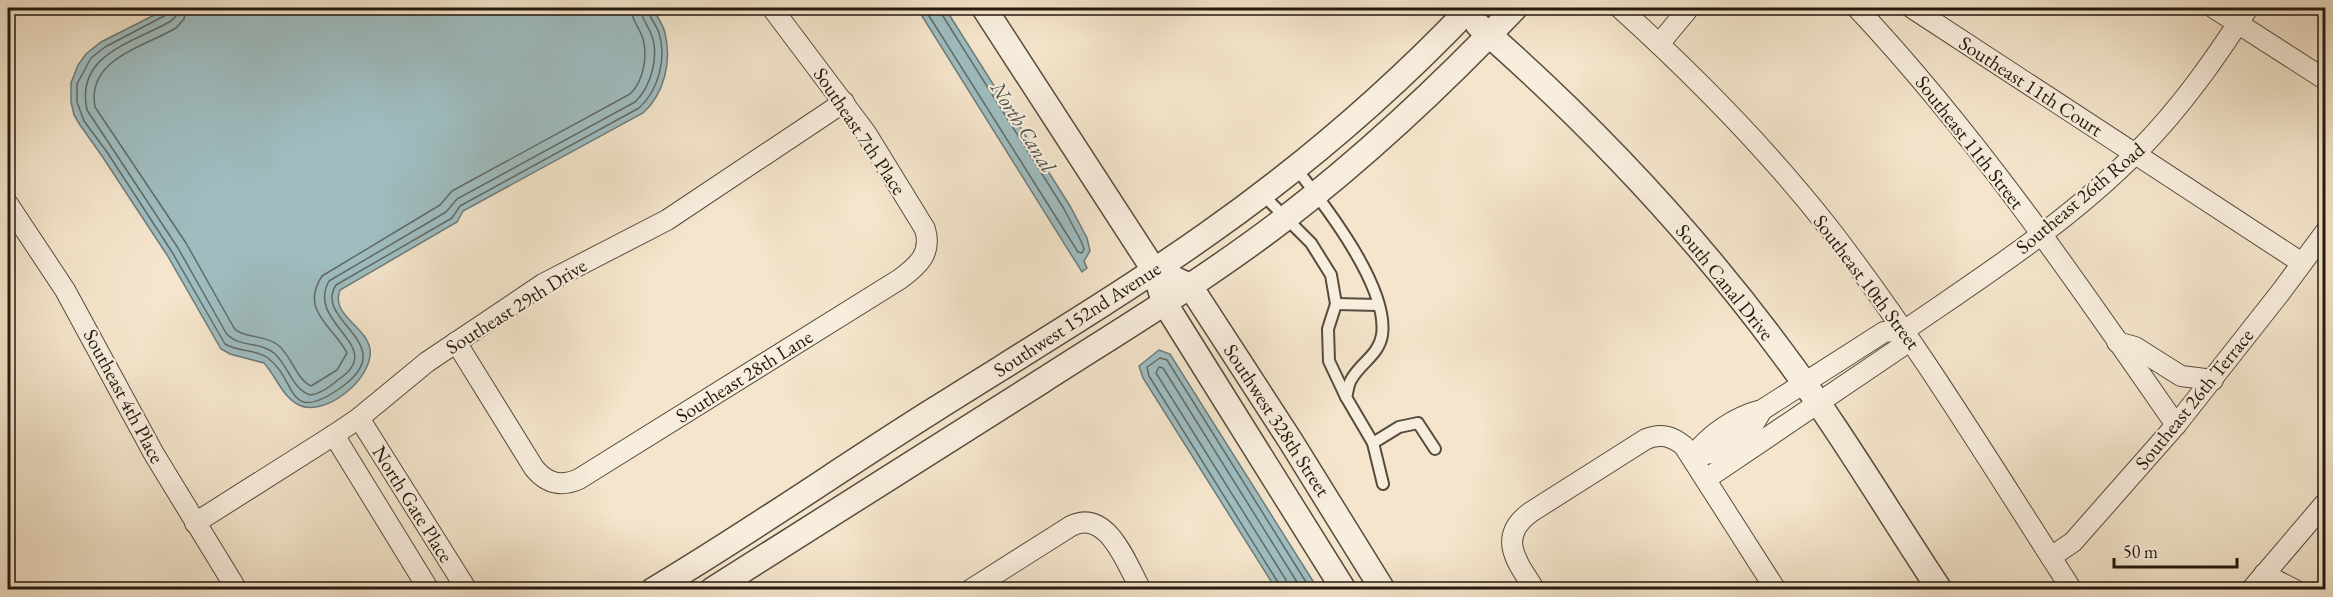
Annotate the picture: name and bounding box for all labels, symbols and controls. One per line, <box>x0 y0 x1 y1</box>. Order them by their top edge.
street label: Southeast 11th Court <box>1954 30 2108 143</box>
street label: Southeast 7th Place <box>808 62 912 200</box>
street label: Southeast 11th Street <box>1910 70 2031 215</box>
water label: North Canal <box>984 75 1063 178</box>
street label: Southeast 26th Road <box>2010 136 2150 260</box>
street label: Southeast 10th Street <box>1808 209 1927 355</box>
street label: South Canal Drive <box>1670 218 1780 346</box>
street label: Southeast 29th Drive <box>441 252 591 360</box>
street label: Southwest 152nd Avenue <box>988 255 1166 383</box>
street label: Southeast 28th Lane <box>671 323 817 429</box>
street label: Southeast 26th Terrace <box>2129 323 2259 475</box>
street label: Southeast 4th Place <box>78 324 170 468</box>
street label: Southwest 328th Street <box>1218 339 1336 502</box>
street label: North Gate Place <box>367 441 459 567</box>
scale bar <box>2114 531 2237 569</box>
text: 50 m <box>2123 540 2158 563</box>

